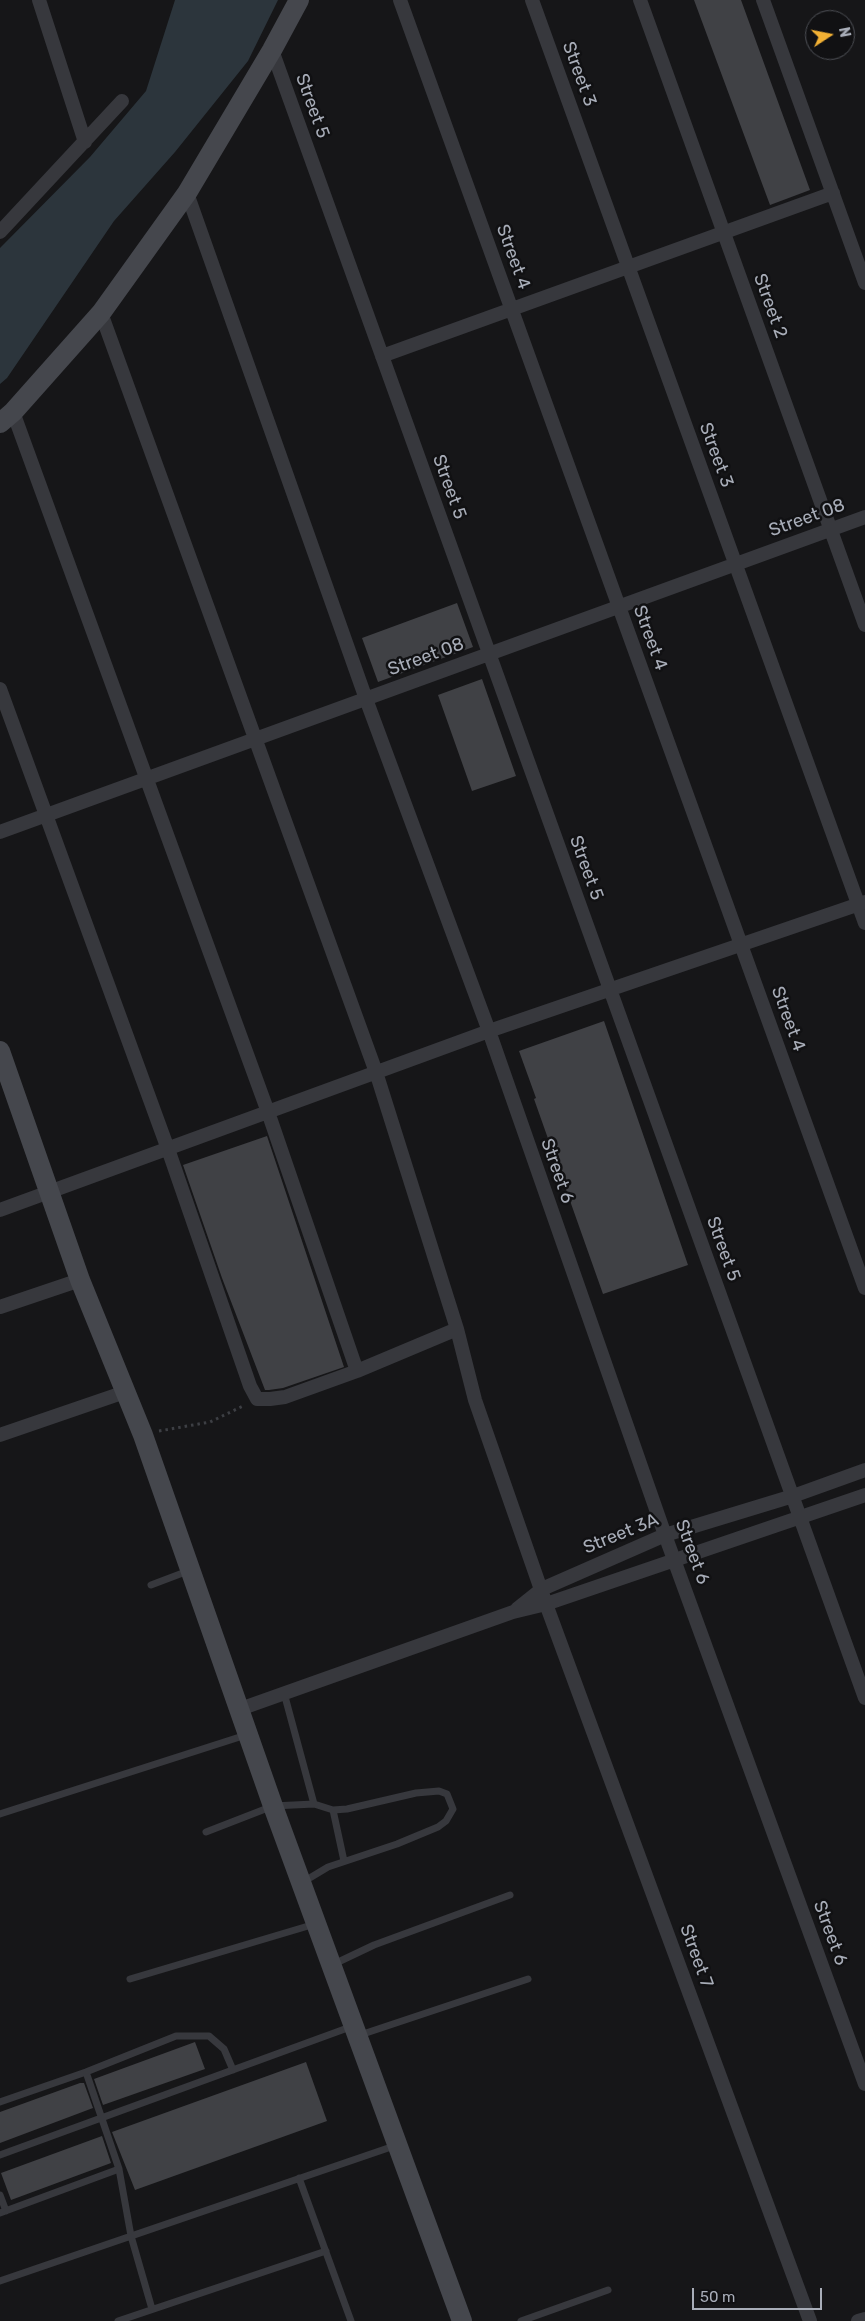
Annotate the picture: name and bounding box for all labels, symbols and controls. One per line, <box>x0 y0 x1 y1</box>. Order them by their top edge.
north arrow <box>805 10 855 60</box>
text: N <box>835 26 854 39</box>
street label: Street 3 <box>557 39 601 109</box>
street label: Street 5 <box>290 71 334 141</box>
street label: Street 4 <box>491 222 535 292</box>
street label: Street 2 <box>748 271 792 341</box>
street label: Street 3 <box>694 420 738 490</box>
street label: Street 5 <box>427 452 471 522</box>
street label: Street 08 <box>766 494 848 542</box>
street label: Street 4 <box>628 603 672 673</box>
street label: Street 08 <box>385 633 467 681</box>
street label: Street 5 <box>564 833 608 903</box>
street label: Street 4 <box>766 984 810 1054</box>
street label: Street 6 <box>536 1136 578 1206</box>
street label: Street 5 <box>701 1214 745 1284</box>
street label: Street 3A <box>580 1509 662 1559</box>
street label: Street 6 <box>670 1517 714 1587</box>
street label: Street 6 <box>808 1898 852 1968</box>
street label: Street 7 <box>675 1921 717 1991</box>
scale bar <box>695 2278 825 2310</box>
text: 50 m <box>700 2288 735 2306</box>

